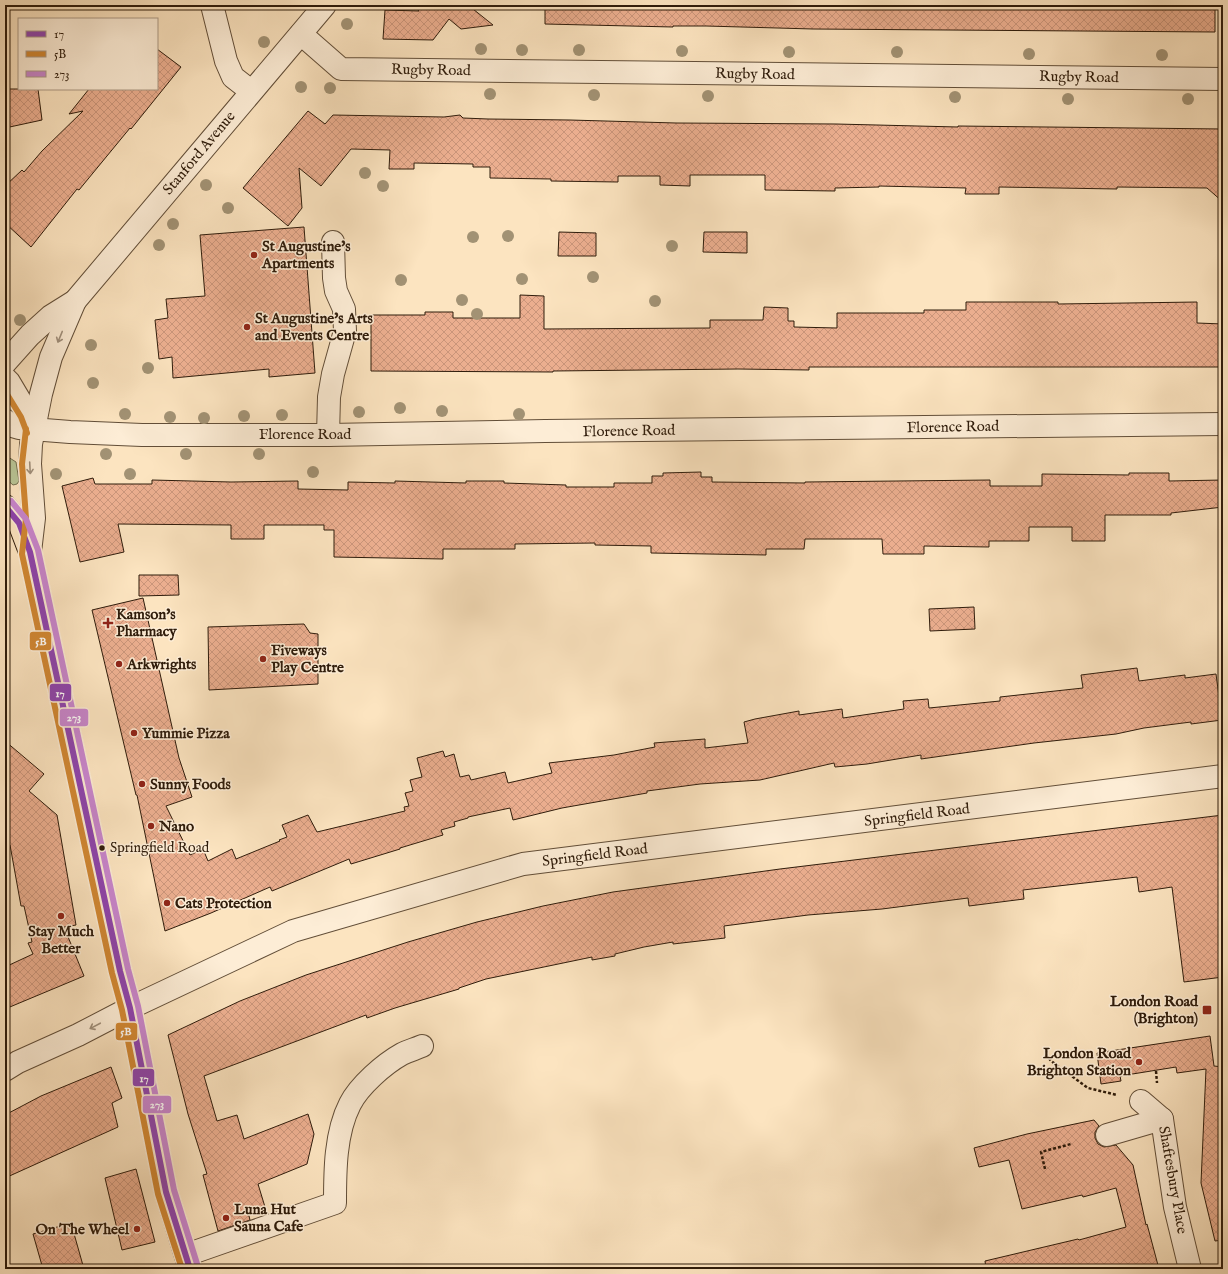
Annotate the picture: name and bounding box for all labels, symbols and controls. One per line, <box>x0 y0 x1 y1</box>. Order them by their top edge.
legend <box>18 18 158 90</box>
text: 17 <box>54 27 64 42</box>
text: 5B <box>54 47 66 62</box>
street label: Rugby Road <box>391 60 472 80</box>
street label: Rugby Road <box>715 64 796 84</box>
text: 273 <box>54 67 70 82</box>
street label: Rugby Road <box>1039 67 1120 87</box>
street label: Stanford Avenue <box>159 107 240 199</box>
place label: St Augustine's Apartments <box>261 237 351 273</box>
marker: St Augustine's Apartments <box>249 250 259 260</box>
place label: St Augustine's Arts and Events Centre <box>255 309 374 345</box>
marker: St Augustine's Arts and Events Centre <box>242 322 252 332</box>
one-way arrow <box>55 330 63 342</box>
street label: Florence Road <box>907 417 1000 437</box>
street label: Florence Road <box>583 421 676 441</box>
street label: Florence Road <box>259 425 352 444</box>
one-way arrow <box>27 461 34 474</box>
place label: Kamson's Pharmacy <box>116 605 177 641</box>
marker: Kamson's Pharmacy <box>103 618 113 628</box>
line badge: 5B <box>29 631 52 651</box>
text: 5B <box>35 635 47 649</box>
place label: Fiveways Play Centre <box>271 641 344 677</box>
marker: Fiveways Play Centre <box>258 654 268 664</box>
place label: Arkwrights <box>126 655 197 674</box>
marker: Arkwrights <box>114 659 124 669</box>
line badge: 17 <box>49 683 72 702</box>
text: 17 <box>55 687 65 701</box>
line badge: 273 <box>59 708 89 727</box>
text: 273 <box>67 711 81 725</box>
place label: Yummie Pizza <box>142 724 230 743</box>
marker: Yummie Pizza <box>129 728 139 738</box>
place label: Sunny Foods <box>150 775 232 794</box>
marker: Sunny Foods <box>137 779 147 789</box>
street label: Springfield Road <box>863 799 972 831</box>
place label: Nano <box>158 817 194 836</box>
marker: Nano <box>146 821 156 831</box>
place label: Springfield Road <box>110 839 210 857</box>
street label: Springfield Road <box>541 839 650 871</box>
marker: Springfield Road <box>97 843 107 853</box>
place label: Cats Protection <box>175 894 272 913</box>
marker: Cats Protection <box>162 898 172 908</box>
marker: Stay Much Better <box>56 911 66 921</box>
place label: Stay Much Better <box>28 922 95 958</box>
place label: London Road (Brighton) <box>1110 992 1199 1028</box>
marker: London Road (Brighton) <box>1201 1004 1213 1016</box>
line badge: 5B <box>115 1022 138 1041</box>
one-way arrow <box>89 1023 101 1031</box>
text: 5B <box>120 1025 132 1039</box>
place label: London Road Brighton Station <box>1027 1044 1132 1080</box>
marker: London Road Brighton Station <box>1134 1057 1144 1067</box>
line badge: 17 <box>132 1068 155 1087</box>
text: 17 <box>139 1072 149 1086</box>
line badge: 273 <box>142 1095 172 1114</box>
text: 273 <box>150 1098 164 1112</box>
street label: Shaftesbury Place <box>1154 1124 1192 1236</box>
place label: Luna Hut Sauna Cafe <box>234 1200 303 1236</box>
marker: Luna Hut Sauna Cafe <box>221 1213 231 1223</box>
place label: On The Wheel <box>35 1220 130 1239</box>
marker: On The Wheel <box>132 1224 142 1234</box>

